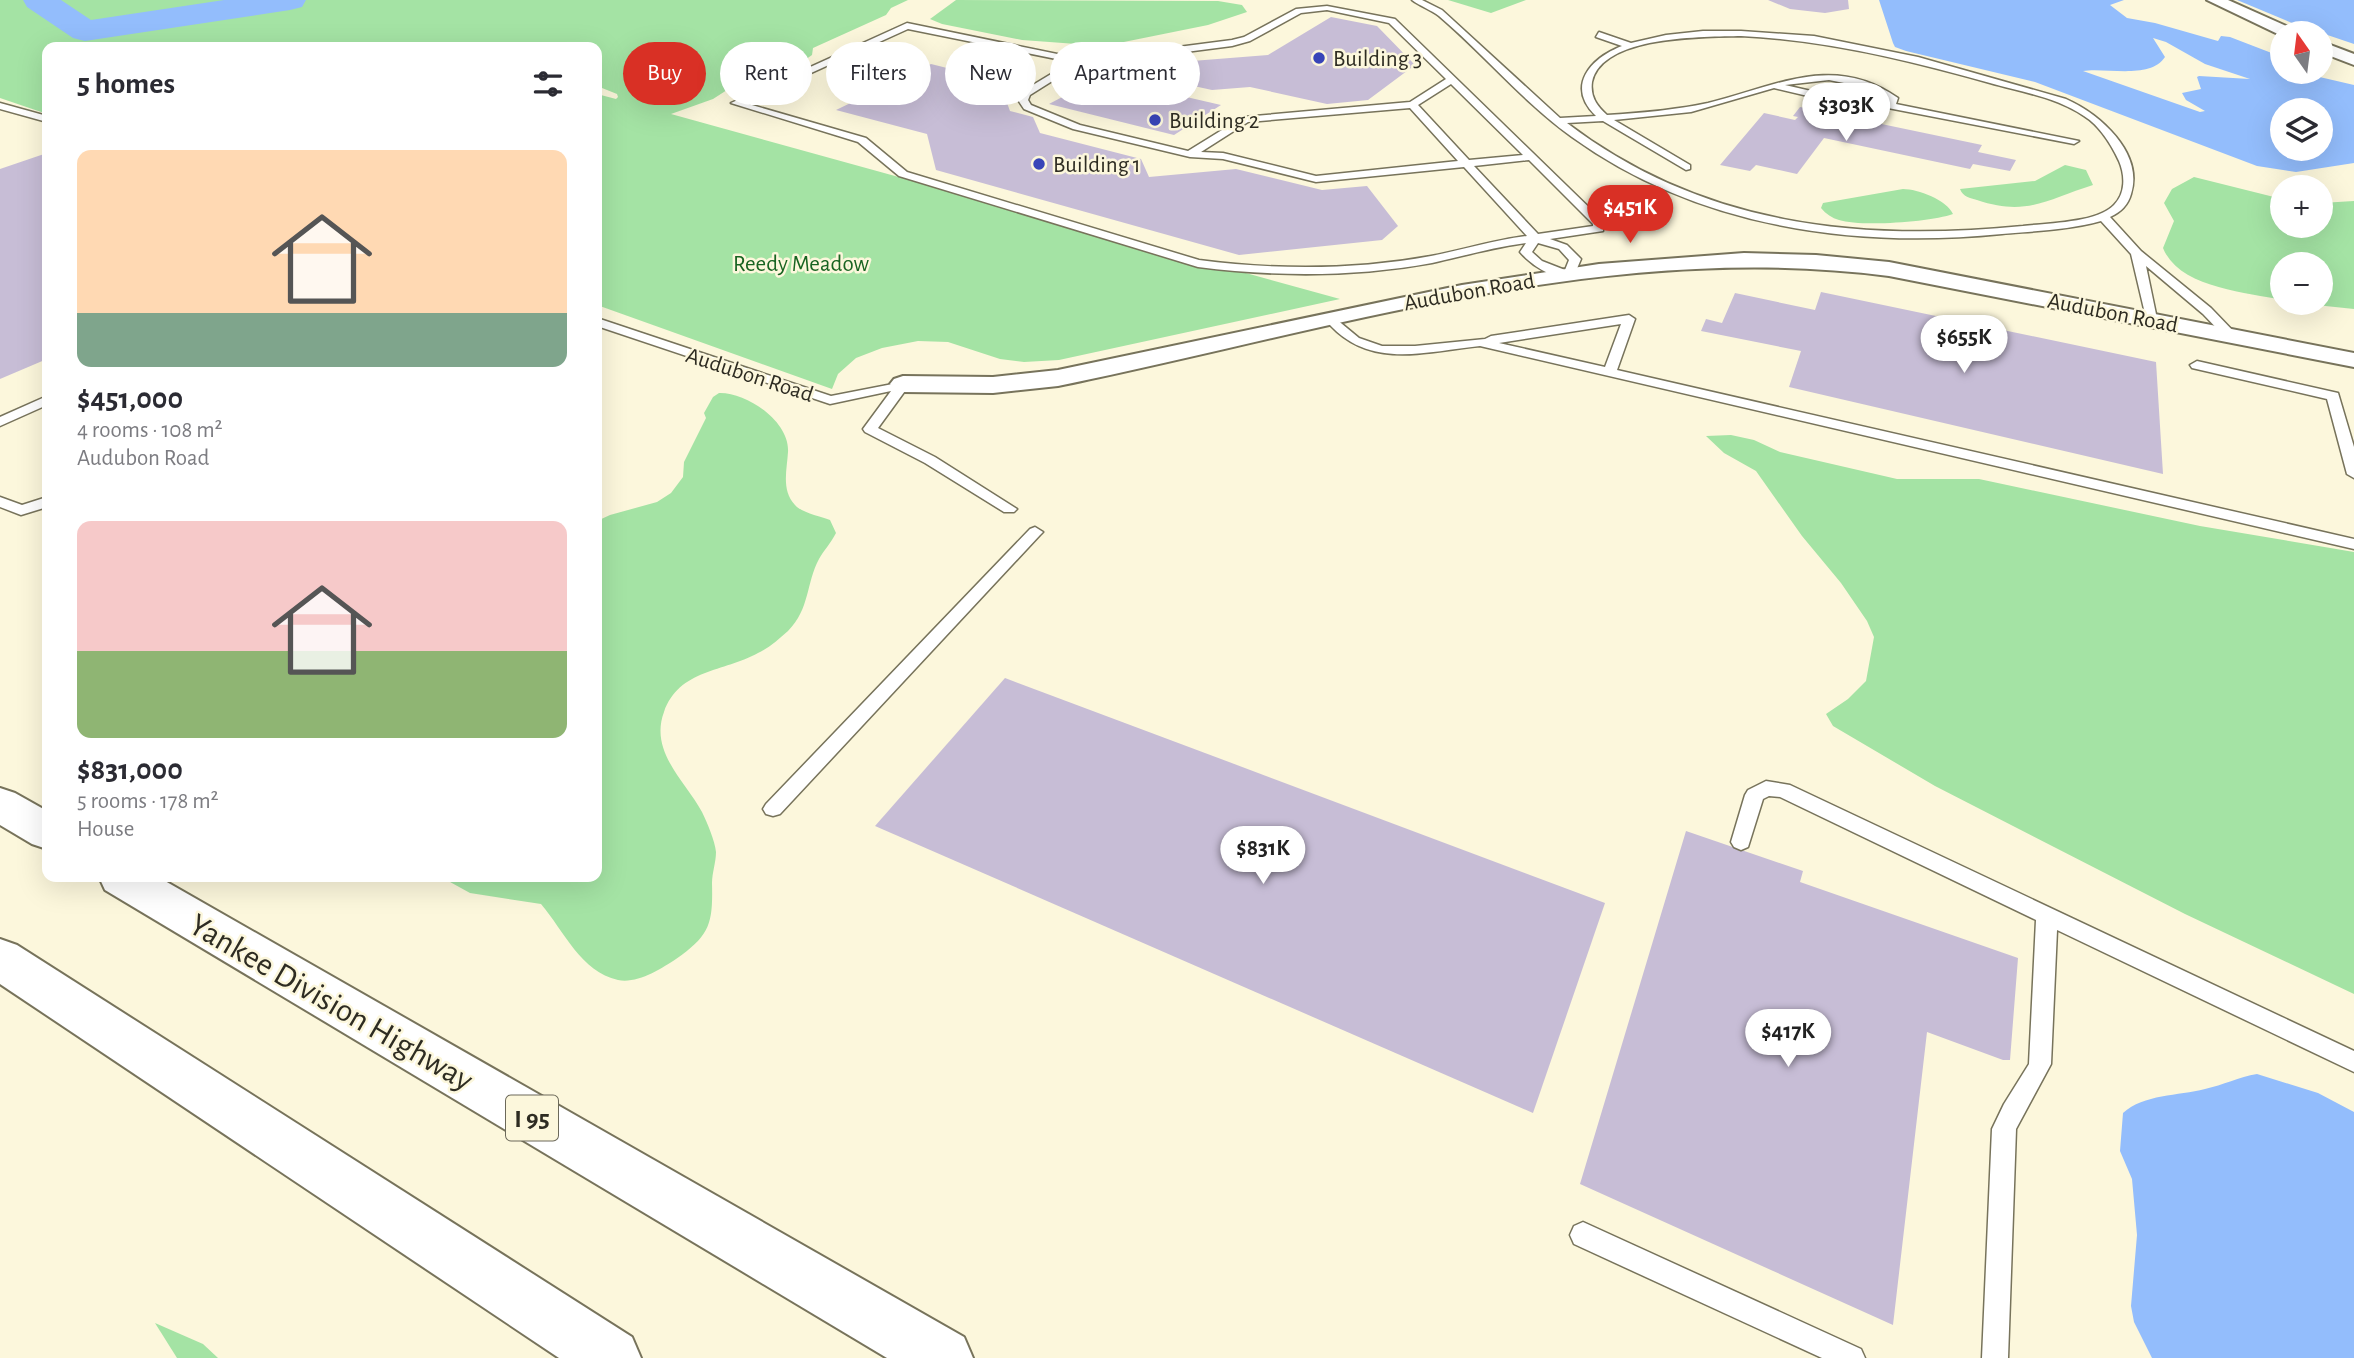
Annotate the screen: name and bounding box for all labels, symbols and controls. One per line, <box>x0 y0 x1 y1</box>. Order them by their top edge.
north arrow <box>2270 21 2333 84</box>
map controls <box>2270 21 2333 315</box>
chip: Buy <box>623 42 706 105</box>
chip: Rent <box>720 42 812 105</box>
chip: Filters <box>826 42 931 105</box>
chip: New <box>945 42 1036 105</box>
chip: Apartment <box>1050 42 1200 105</box>
place label: Building 3 <box>1333 48 1422 71</box>
marker: Building 3 <box>1311 50 1327 66</box>
icon: filters <box>529 65 567 103</box>
text: 5 homes <box>77 69 175 99</box>
pin: $303K <box>1797 83 1895 143</box>
text: $303K <box>1818 94 1874 117</box>
button: layers <box>2270 98 2333 161</box>
place label: Building 2 <box>1169 110 1259 133</box>
marker: Building 2 <box>1147 112 1163 128</box>
place label: Building 1 <box>1053 154 1141 177</box>
marker: Building 1 <box>1031 156 1047 172</box>
button: + <box>2270 175 2333 238</box>
pin: $451K <box>1581 186 1679 245</box>
icon: home <box>259 196 385 322</box>
text: $451K <box>1603 196 1657 219</box>
button: − <box>2270 252 2333 315</box>
park label: Reedy Meadow <box>733 253 869 276</box>
street label: Audubon Road <box>1402 270 1537 315</box>
street label: Audubon Road <box>2045 290 2180 337</box>
pin: $655K <box>1915 316 2013 375</box>
text: $655K <box>1937 326 1991 349</box>
street label: Audubon Road <box>683 344 816 407</box>
text: $451,000 <box>77 384 183 414</box>
text: 4 rooms · 108 m² <box>77 419 223 442</box>
text: Audubon Road <box>77 447 209 470</box>
icon: home <box>259 567 385 693</box>
text: $831,000 <box>77 755 183 785</box>
text: 5 rooms · 178 m² <box>77 790 219 813</box>
text: House <box>77 818 134 841</box>
pin: $831K <box>1214 826 1312 886</box>
text: $831K <box>1236 837 1290 860</box>
street label: Yankee Division Highway <box>183 909 478 1098</box>
pin: $417K <box>1739 1010 1837 1069</box>
text: $417K <box>1761 1020 1815 1043</box>
road number: I 95 <box>506 1096 558 1140</box>

